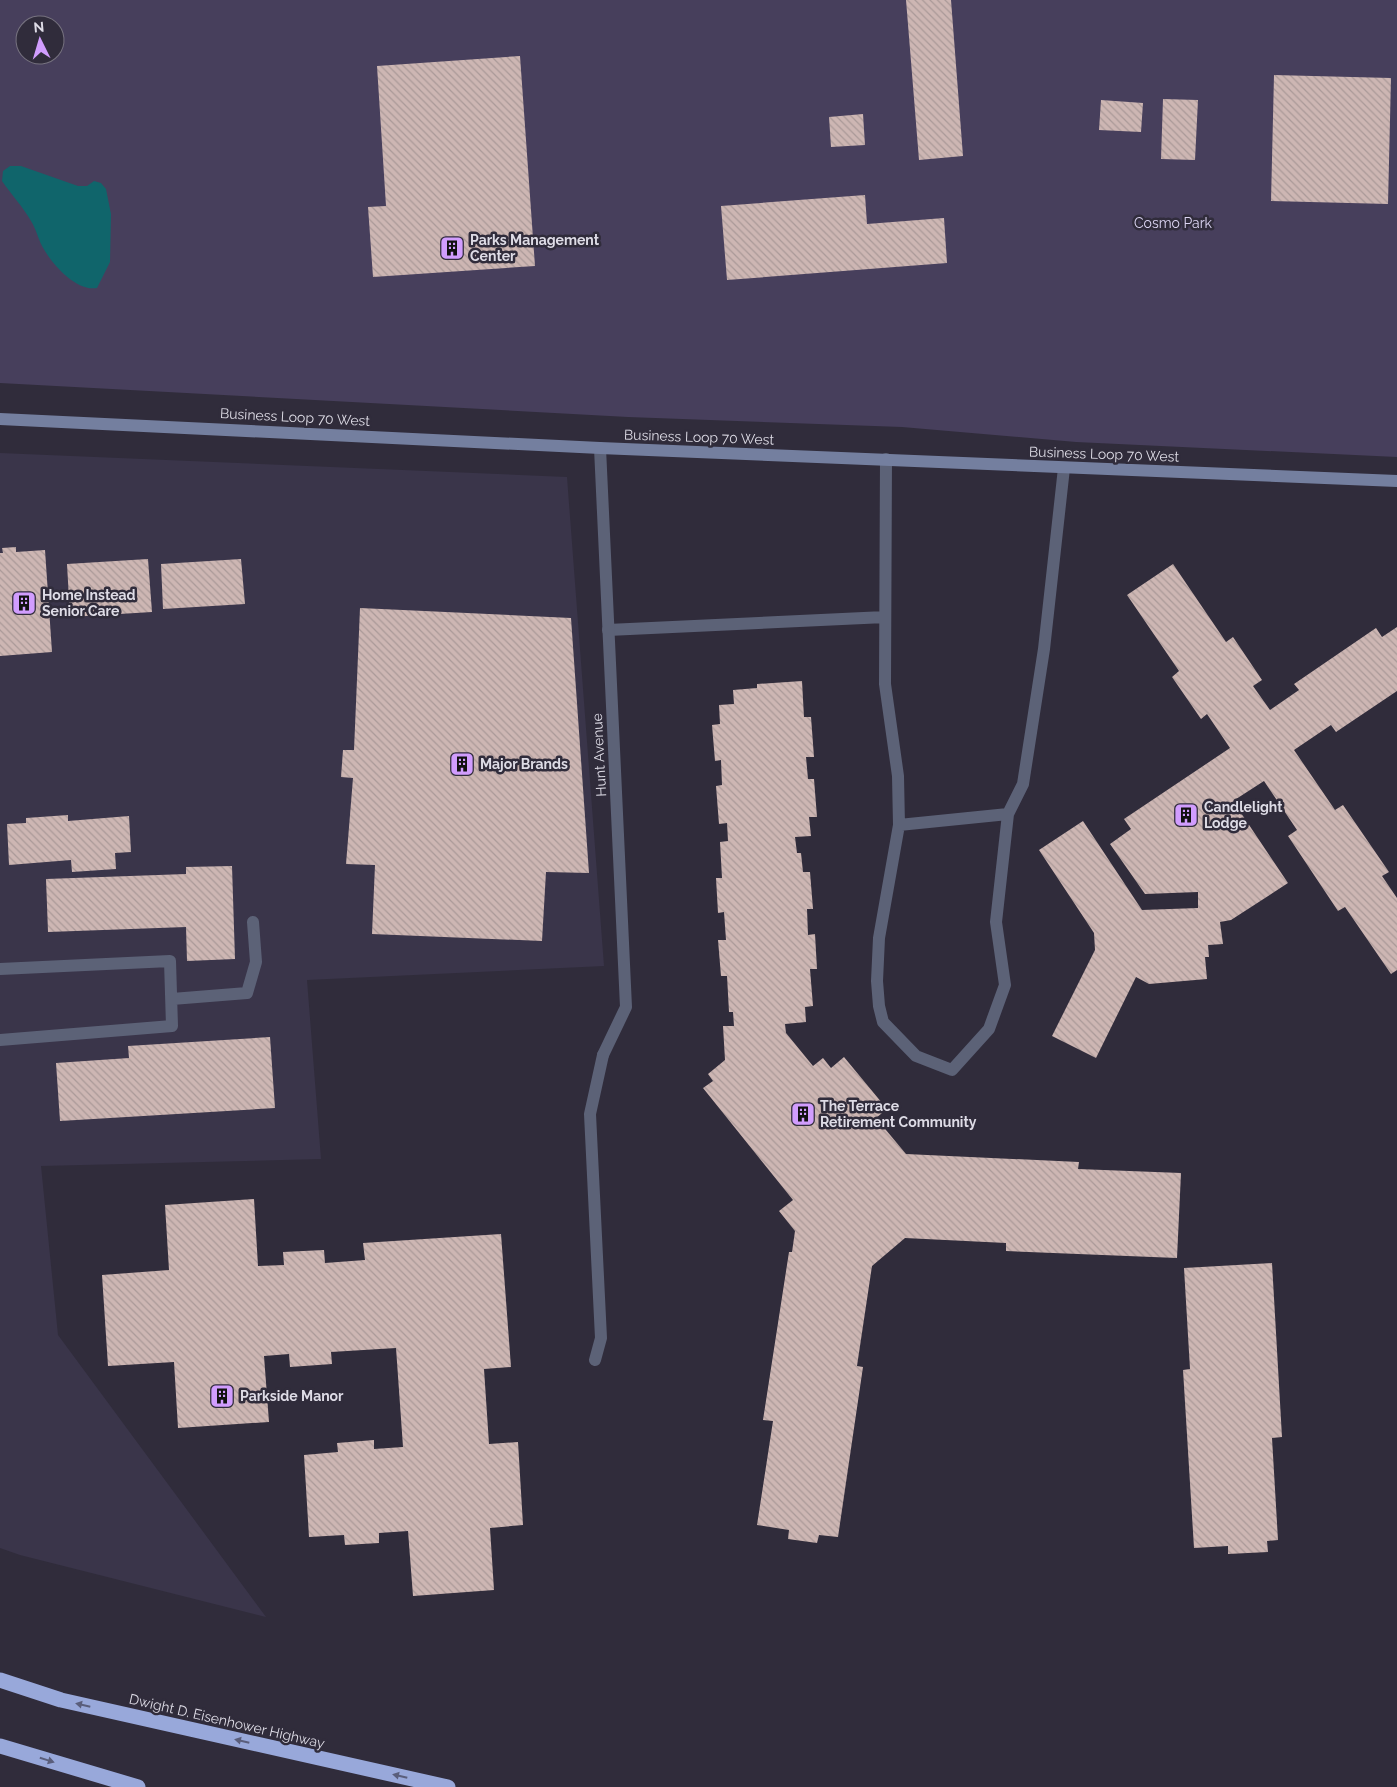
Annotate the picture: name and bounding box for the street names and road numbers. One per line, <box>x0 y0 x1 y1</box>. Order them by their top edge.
street label: Business Loop 70 West <box>220 405 371 429</box>
street label: Business Loop 70 West <box>624 426 775 448</box>
street label: Business Loop 70 West <box>1029 443 1180 465</box>
street label: Hunt Avenue <box>589 713 609 797</box>
street label: Dwight D. Eisenhower Highway <box>128 1691 327 1751</box>

